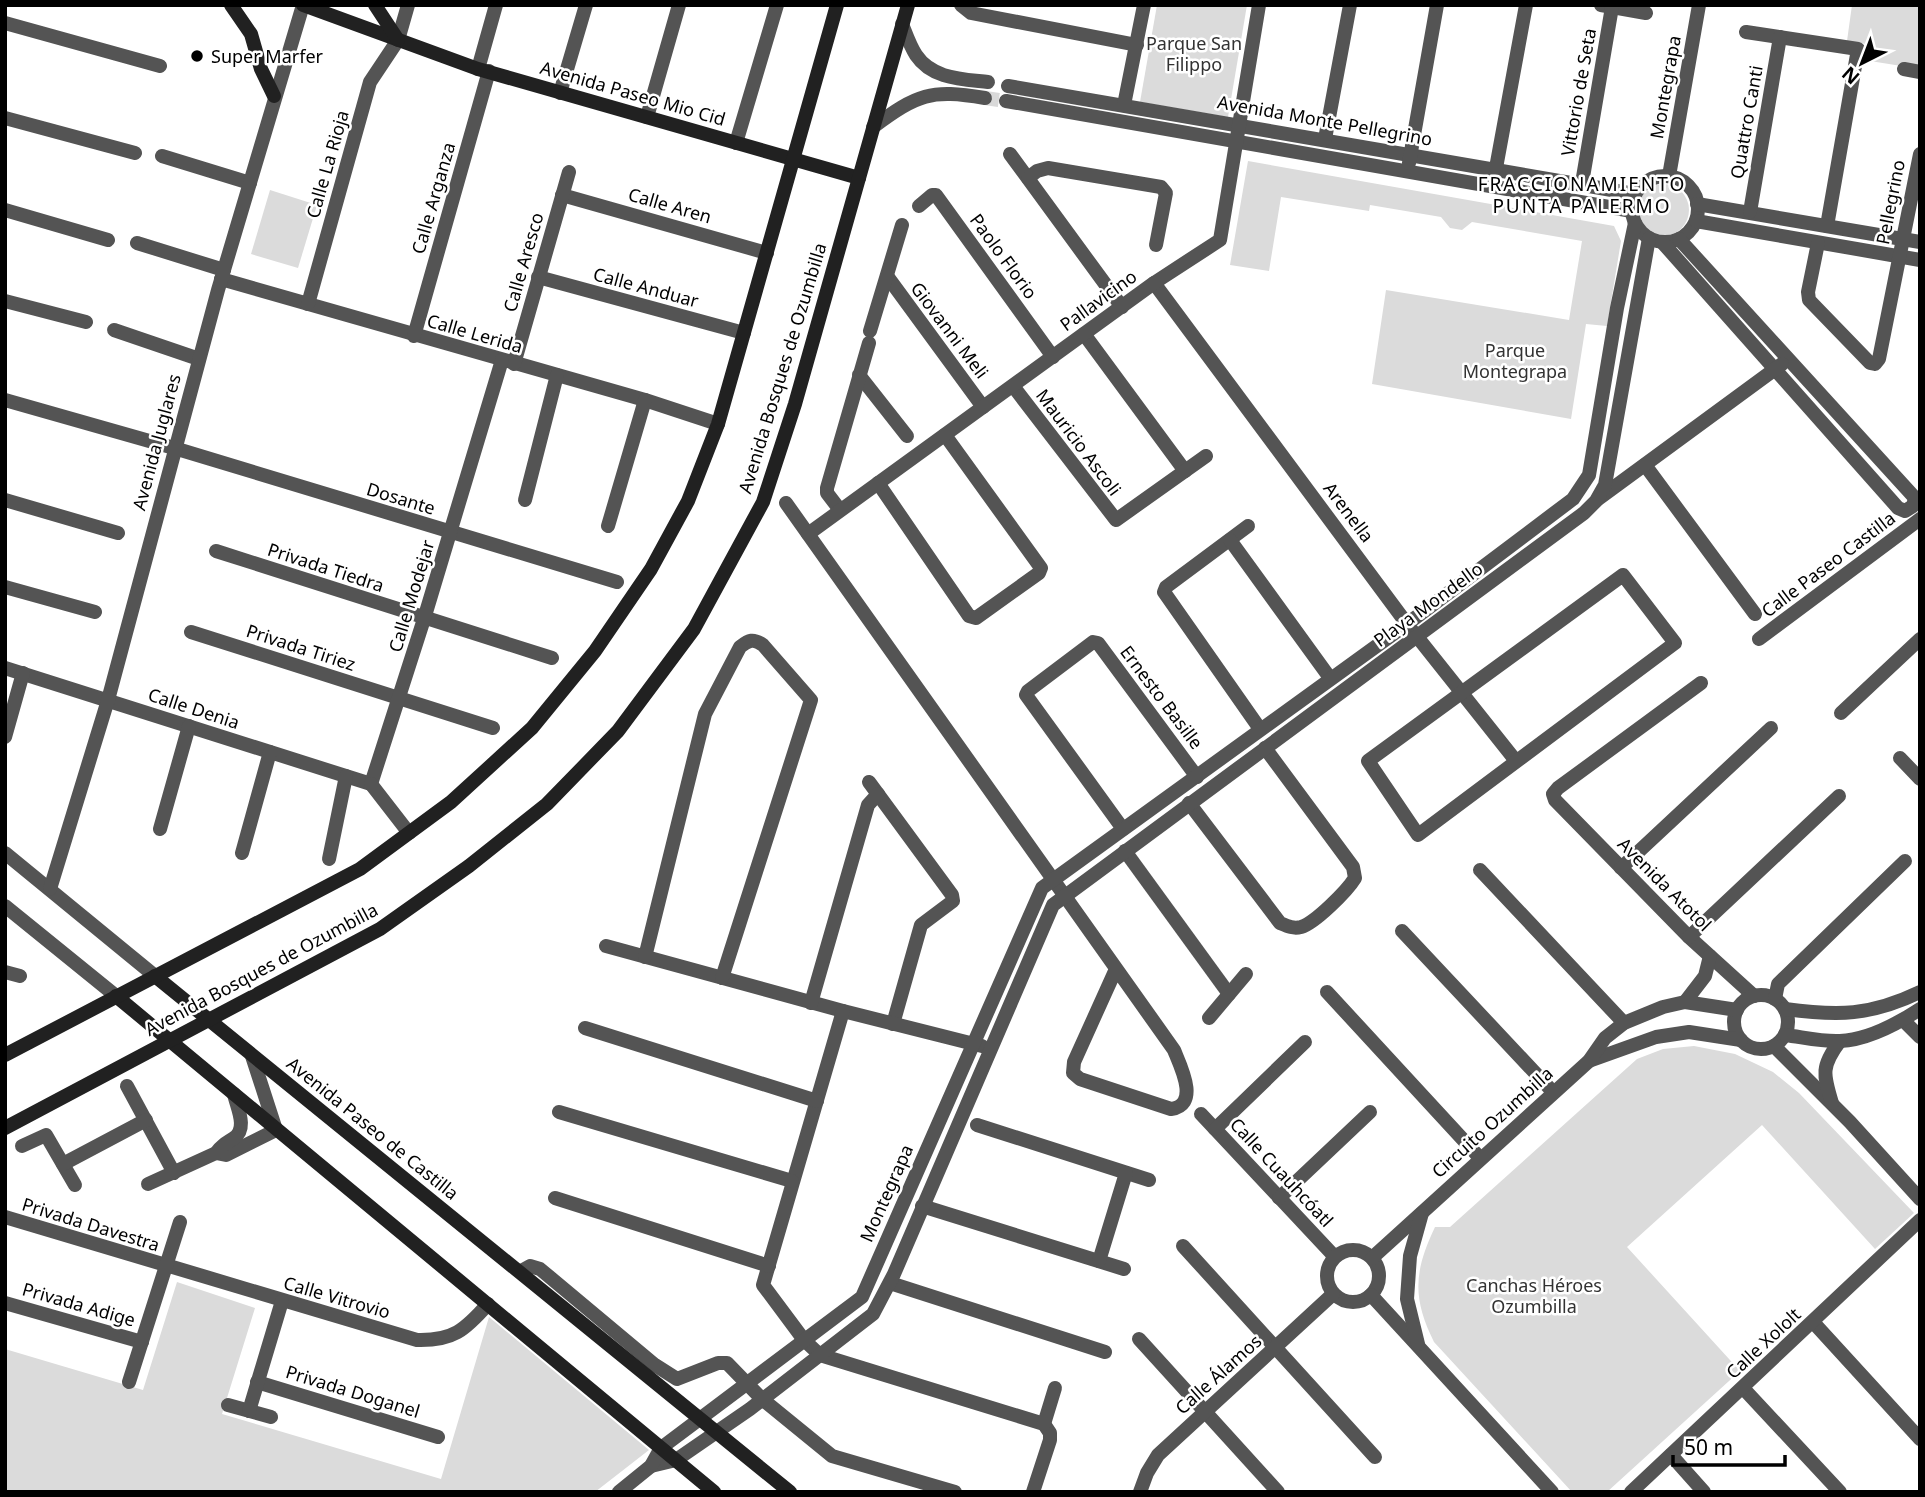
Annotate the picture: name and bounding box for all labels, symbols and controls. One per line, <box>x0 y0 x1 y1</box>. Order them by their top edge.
street label: Vittorio de Seta <box>1555 26 1601 158</box>
north arrow <box>1827 28 1897 98</box>
park label: Parque San Filippo <box>1146 31 1242 76</box>
street label: Montegrapa <box>1644 34 1686 140</box>
place label: Super Marfer <box>211 44 324 68</box>
marker: Super Marfer <box>189 48 205 64</box>
street label: Avenida Paseo Mio Cid <box>538 55 728 131</box>
text: N <box>1836 61 1865 90</box>
street label: Quattro Canti <box>1724 63 1768 181</box>
street label: Avenida Monte Pellegrino <box>1216 89 1434 151</box>
street label: Calle La Rioja <box>300 107 354 221</box>
street label: Calle Arganza <box>406 139 460 257</box>
street label: Pellegrino <box>1870 158 1910 246</box>
district label: FRACCIONAMIENTO PUNTA PALERMO <box>1478 171 1686 219</box>
street label: Calle Aren <box>626 182 714 228</box>
street label: Calle Aresco <box>497 209 549 315</box>
street label: Paolo Florio <box>965 209 1043 303</box>
street label: Avenida Bosques de Ozumbilla <box>732 240 832 496</box>
street label: Calle Anduar <box>591 261 702 313</box>
street label: Pallavicino <box>1055 264 1141 336</box>
street label: Giovanni Meli <box>906 277 994 383</box>
street label: Calle Lerida <box>424 308 526 358</box>
park label: Parque Montegrapa <box>1463 338 1567 383</box>
street label: Avenida Juglares <box>126 371 186 513</box>
street label: Mauricio Ascoli <box>1031 384 1127 500</box>
street label: Dosante <box>364 476 438 520</box>
street label: Arenella <box>1319 477 1379 547</box>
street label: Calle Paseo Castilla <box>1756 506 1900 622</box>
street label: Calle Modejar <box>383 536 440 655</box>
street label: Privada Tiedra <box>265 537 387 597</box>
street label: Playa Mondello <box>1369 556 1487 652</box>
street label: Privada Tiriez <box>243 618 359 676</box>
street label: Ernesto Basille <box>1115 640 1209 754</box>
street label: Calle Denia <box>145 682 243 734</box>
street label: Avenida Atotol <box>1613 832 1717 936</box>
street label: Avenida Bosques de Ozumbilla <box>140 897 382 1041</box>
street label: Avenida Paseo de Castilla <box>282 1051 464 1205</box>
street label: Circuito Ozumbilla <box>1426 1061 1558 1183</box>
street label: Calle Cuauhcóatl <box>1225 1112 1339 1232</box>
street label: Montegrapa <box>854 1140 918 1246</box>
street label: Privada Davestra <box>19 1192 163 1256</box>
street label: Calle Vitrovio <box>281 1270 393 1324</box>
park label: Canchas Héroes Ozumbilla <box>1466 1273 1602 1318</box>
street label: Privada Adige <box>20 1276 138 1332</box>
street label: Calle Xololt <box>1721 1302 1806 1384</box>
street label: Calle Álamos <box>1170 1329 1266 1419</box>
street label: Privada Doganel <box>283 1359 423 1423</box>
scale bar <box>1673 1424 1785 1468</box>
text: 50 m <box>1684 1433 1733 1461</box>

